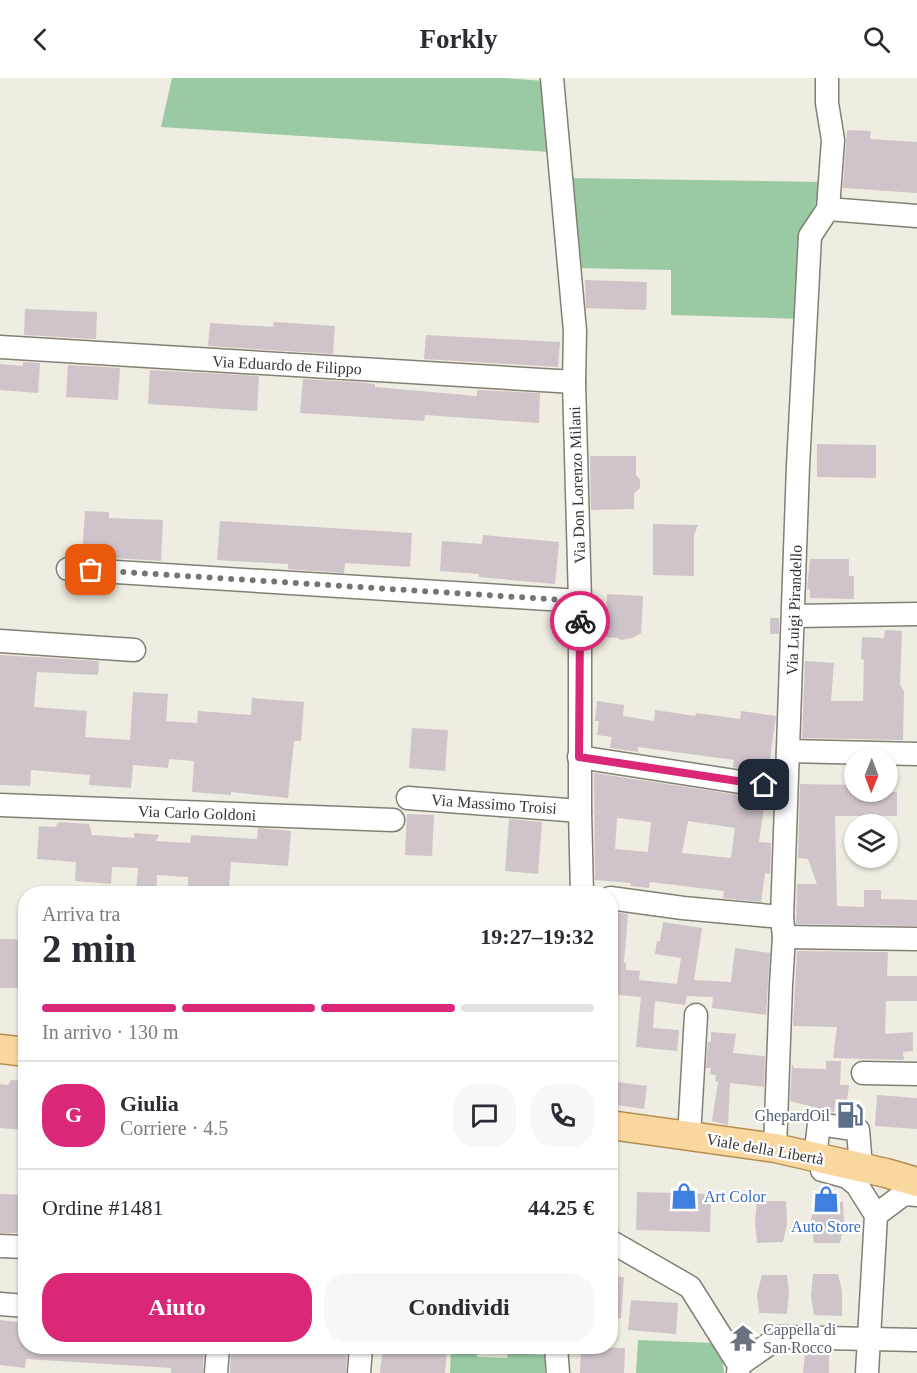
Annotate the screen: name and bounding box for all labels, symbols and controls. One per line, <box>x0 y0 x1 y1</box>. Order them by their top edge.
icon: back <box>24 23 57 56</box>
icon: search <box>860 23 893 56</box>
text: Forkly <box>420 24 498 54</box>
street label: Via Eduardo de Filippo <box>212 353 362 378</box>
street label: Via Don Lorenzo Milani <box>566 405 588 564</box>
pin <box>65 544 116 595</box>
street label: Via Luigi Pirandello <box>783 544 806 676</box>
icon: bag <box>74 553 107 586</box>
courier <box>550 591 610 651</box>
icon: bike <box>564 605 597 638</box>
north arrow <box>844 748 898 802</box>
map controls <box>844 748 898 868</box>
pin <box>738 759 789 810</box>
icon: home <box>747 768 780 801</box>
street label: Via Massimo Troisi <box>430 791 558 817</box>
street label: Via Carlo Goldoni <box>138 802 257 824</box>
button: layers <box>844 814 898 868</box>
text: Arriva tra <box>42 903 120 925</box>
text: 19:27–19:32 <box>480 924 594 949</box>
text: 2 min <box>42 927 136 970</box>
text: In arrivo · 130 m <box>42 1021 179 1043</box>
button: chat <box>453 1084 516 1147</box>
button: phone <box>531 1084 594 1147</box>
text: Giulia <box>120 1091 179 1116</box>
fuel station icon: GhepardOil <box>835 1100 865 1130</box>
text: G <box>65 1102 82 1127</box>
place label: GhepardOil <box>754 1107 831 1125</box>
text: Corriere · 4.5 <box>120 1117 228 1139</box>
street label: Viale della Libertà <box>705 1130 825 1168</box>
shop icon: Art Color <box>669 1181 699 1211</box>
shop icon: Auto Store <box>811 1184 841 1214</box>
place label: Art Color <box>704 1188 766 1205</box>
text: Ordine #1481 <box>42 1195 164 1220</box>
text: 44.25 € <box>528 1195 594 1220</box>
place label: Auto Store <box>791 1218 861 1235</box>
button: Aiuto <box>42 1273 312 1342</box>
button: Condividi <box>324 1273 594 1342</box>
place label: Cappella di San Rocco <box>763 1321 837 1356</box>
temple icon: Cappella di San Rocco <box>728 1323 758 1353</box>

